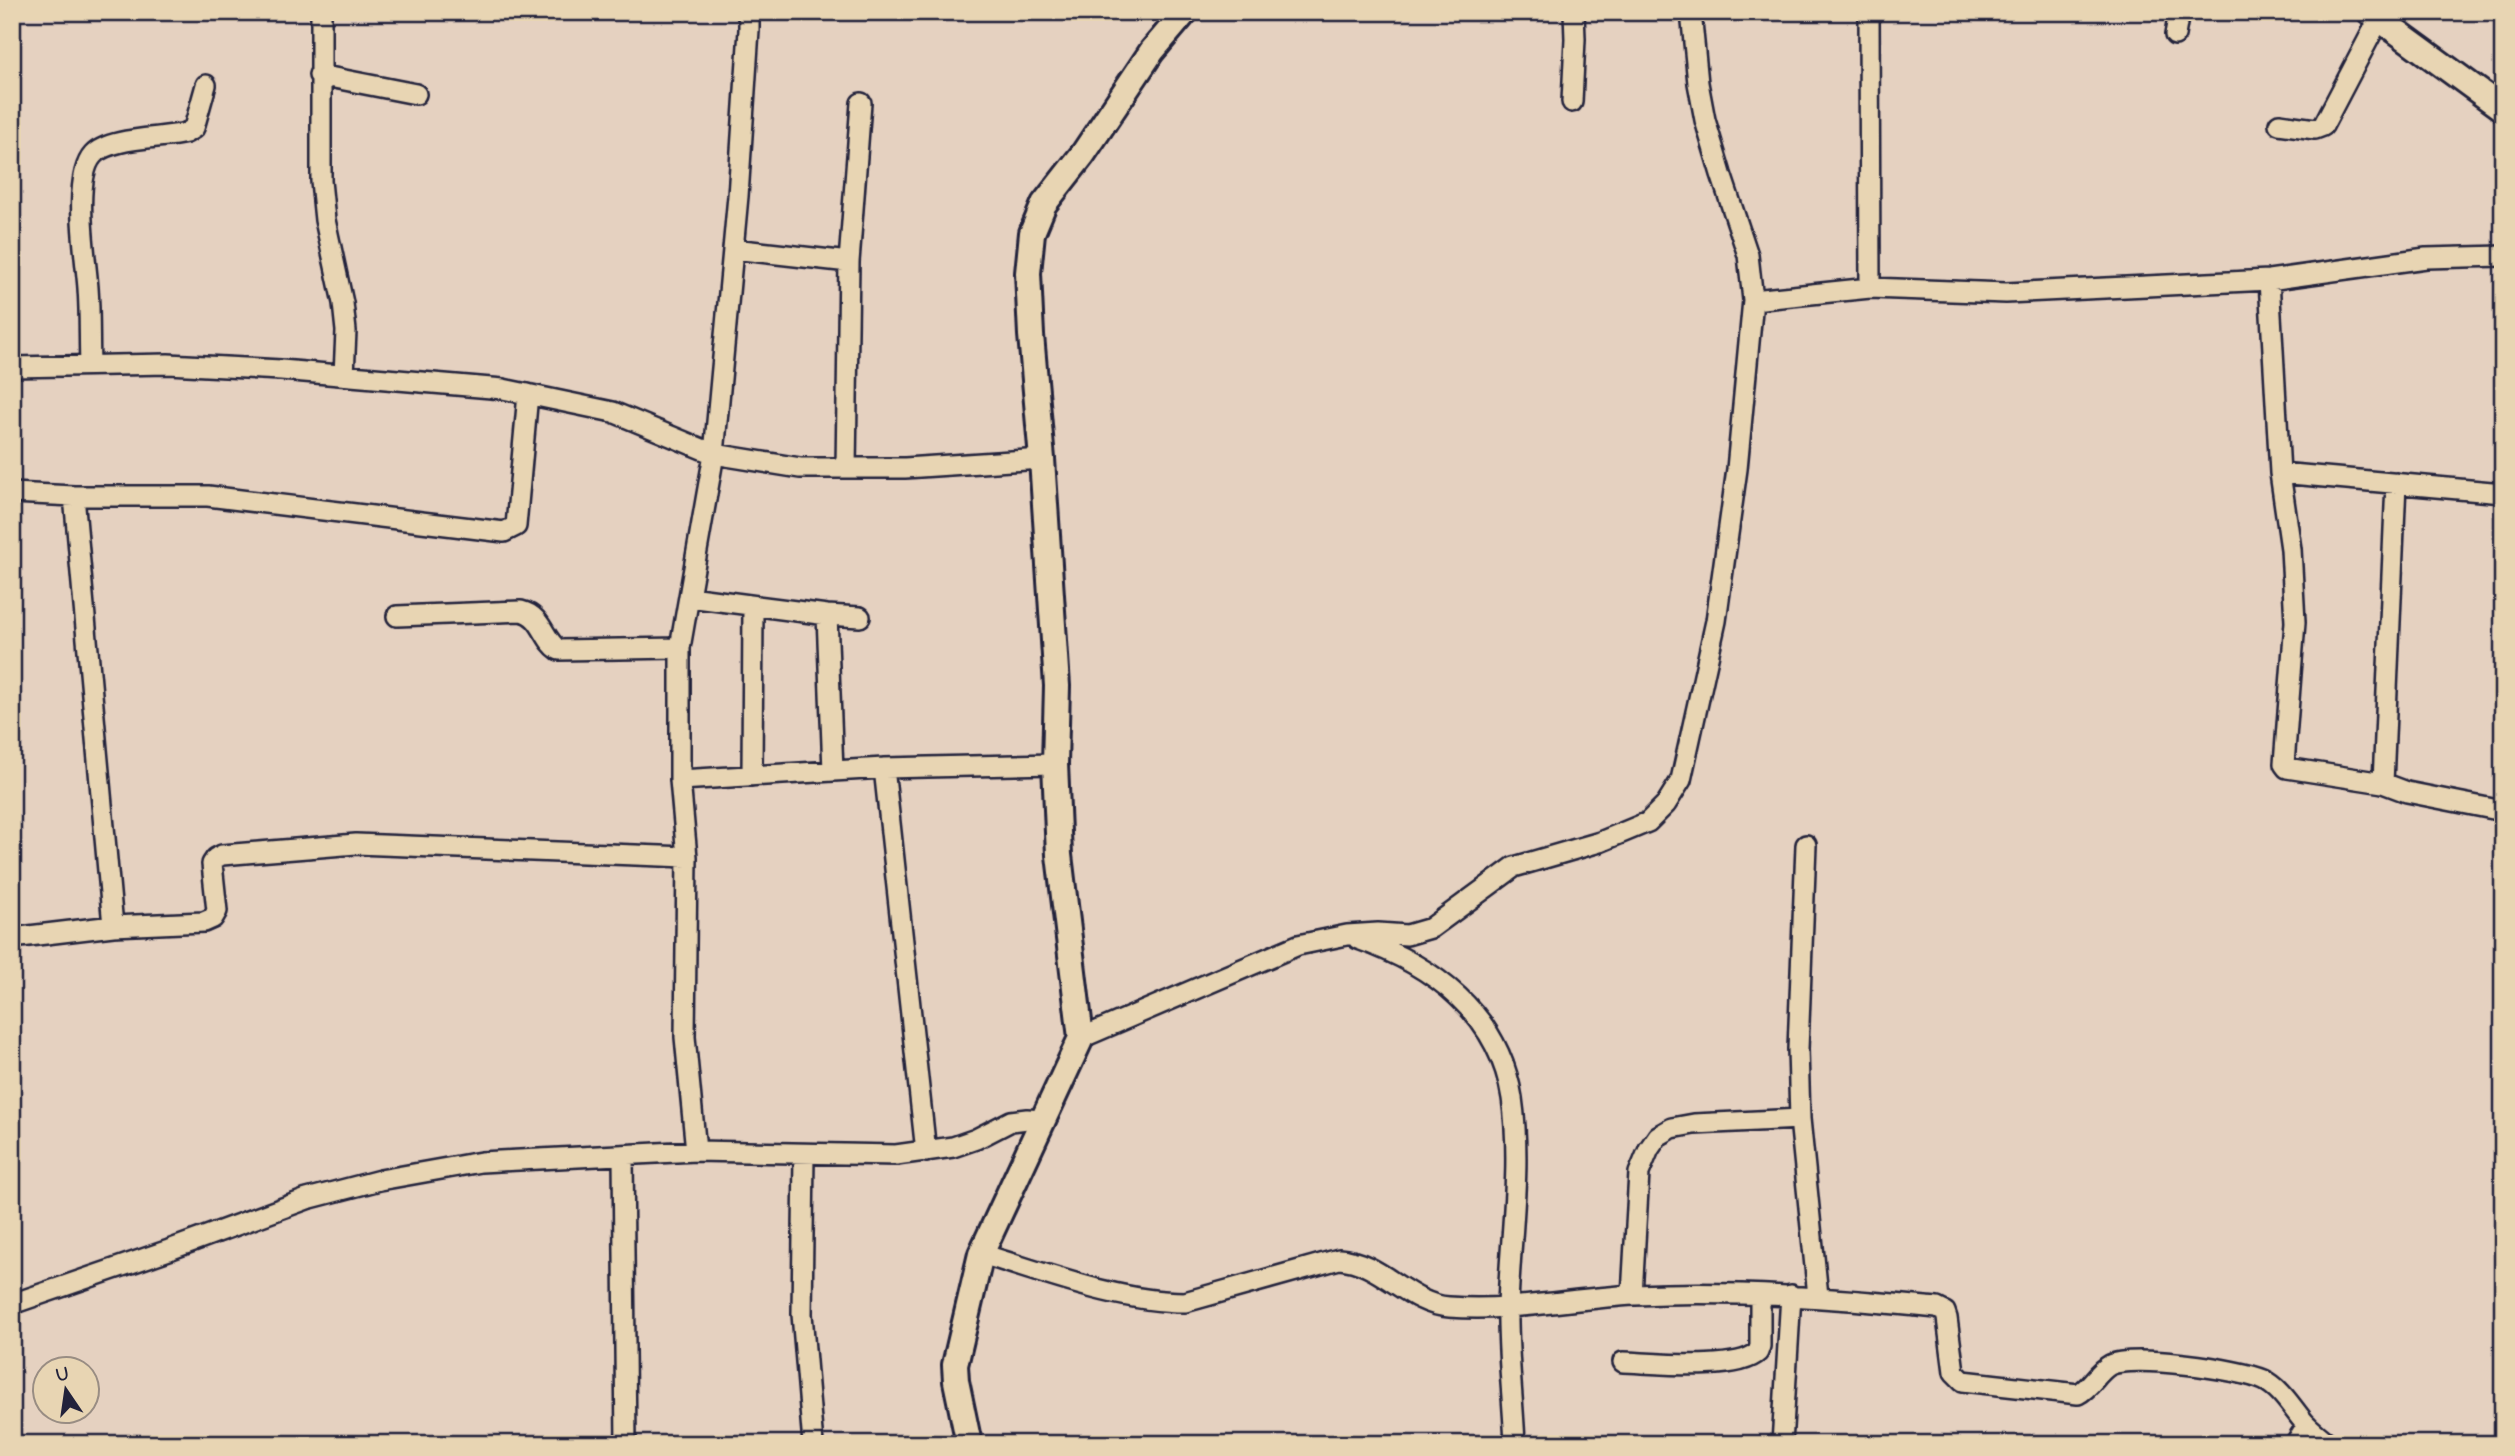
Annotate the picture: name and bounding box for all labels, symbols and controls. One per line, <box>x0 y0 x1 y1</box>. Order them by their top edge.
north arrow <box>32 1354 102 1424</box>
text: U <box>54 1362 71 1387</box>

